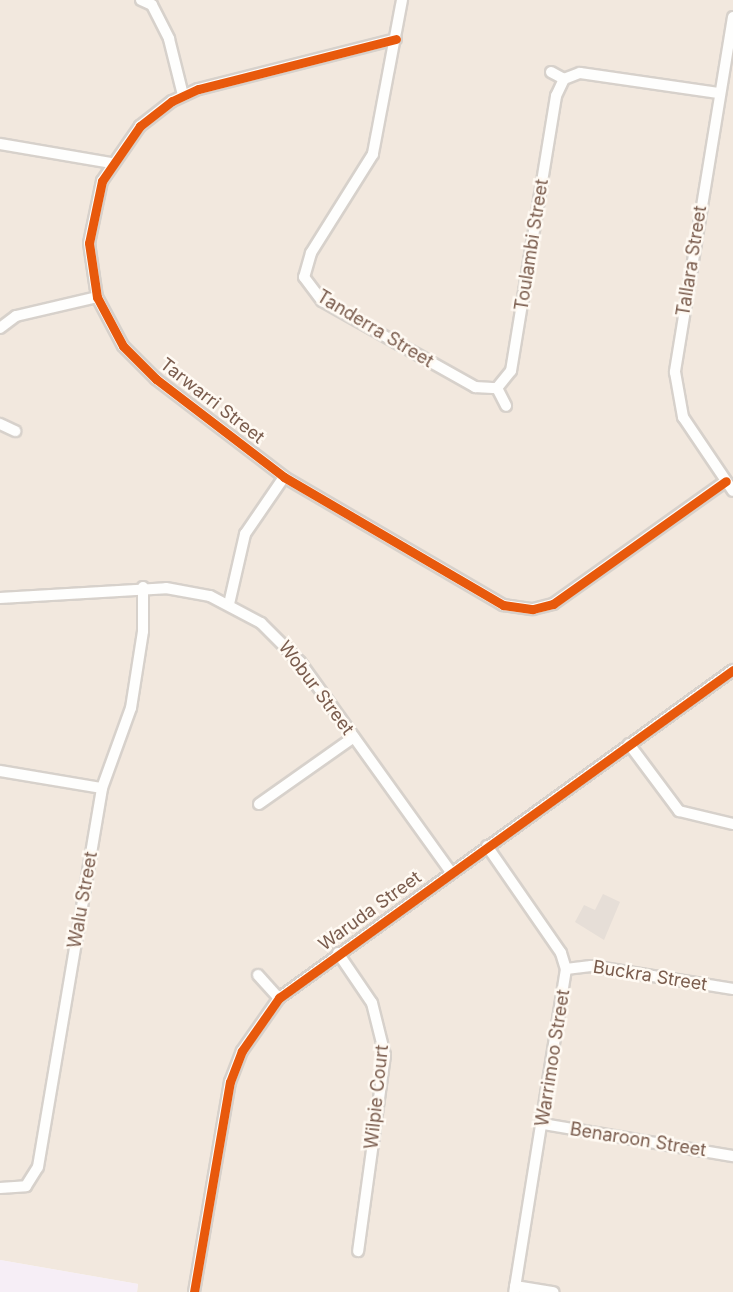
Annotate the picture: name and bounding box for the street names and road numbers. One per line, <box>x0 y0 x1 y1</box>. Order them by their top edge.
street label: Toulambi Street <box>511 178 553 312</box>
street label: Tallara Street <box>673 204 711 318</box>
street label: Tanderra Street <box>313 286 437 372</box>
street label: Tarwarri Street <box>156 354 268 448</box>
street label: Wobur Street <box>274 637 358 739</box>
street label: Walu Street <box>64 850 102 950</box>
street label: Waruda Street <box>315 867 425 955</box>
street label: Buckra Street <box>591 956 709 996</box>
street label: Warrimoo Street <box>531 988 575 1128</box>
street label: Wilpie Court <box>361 1044 393 1150</box>
street label: Benaroon Street <box>568 1119 708 1161</box>

